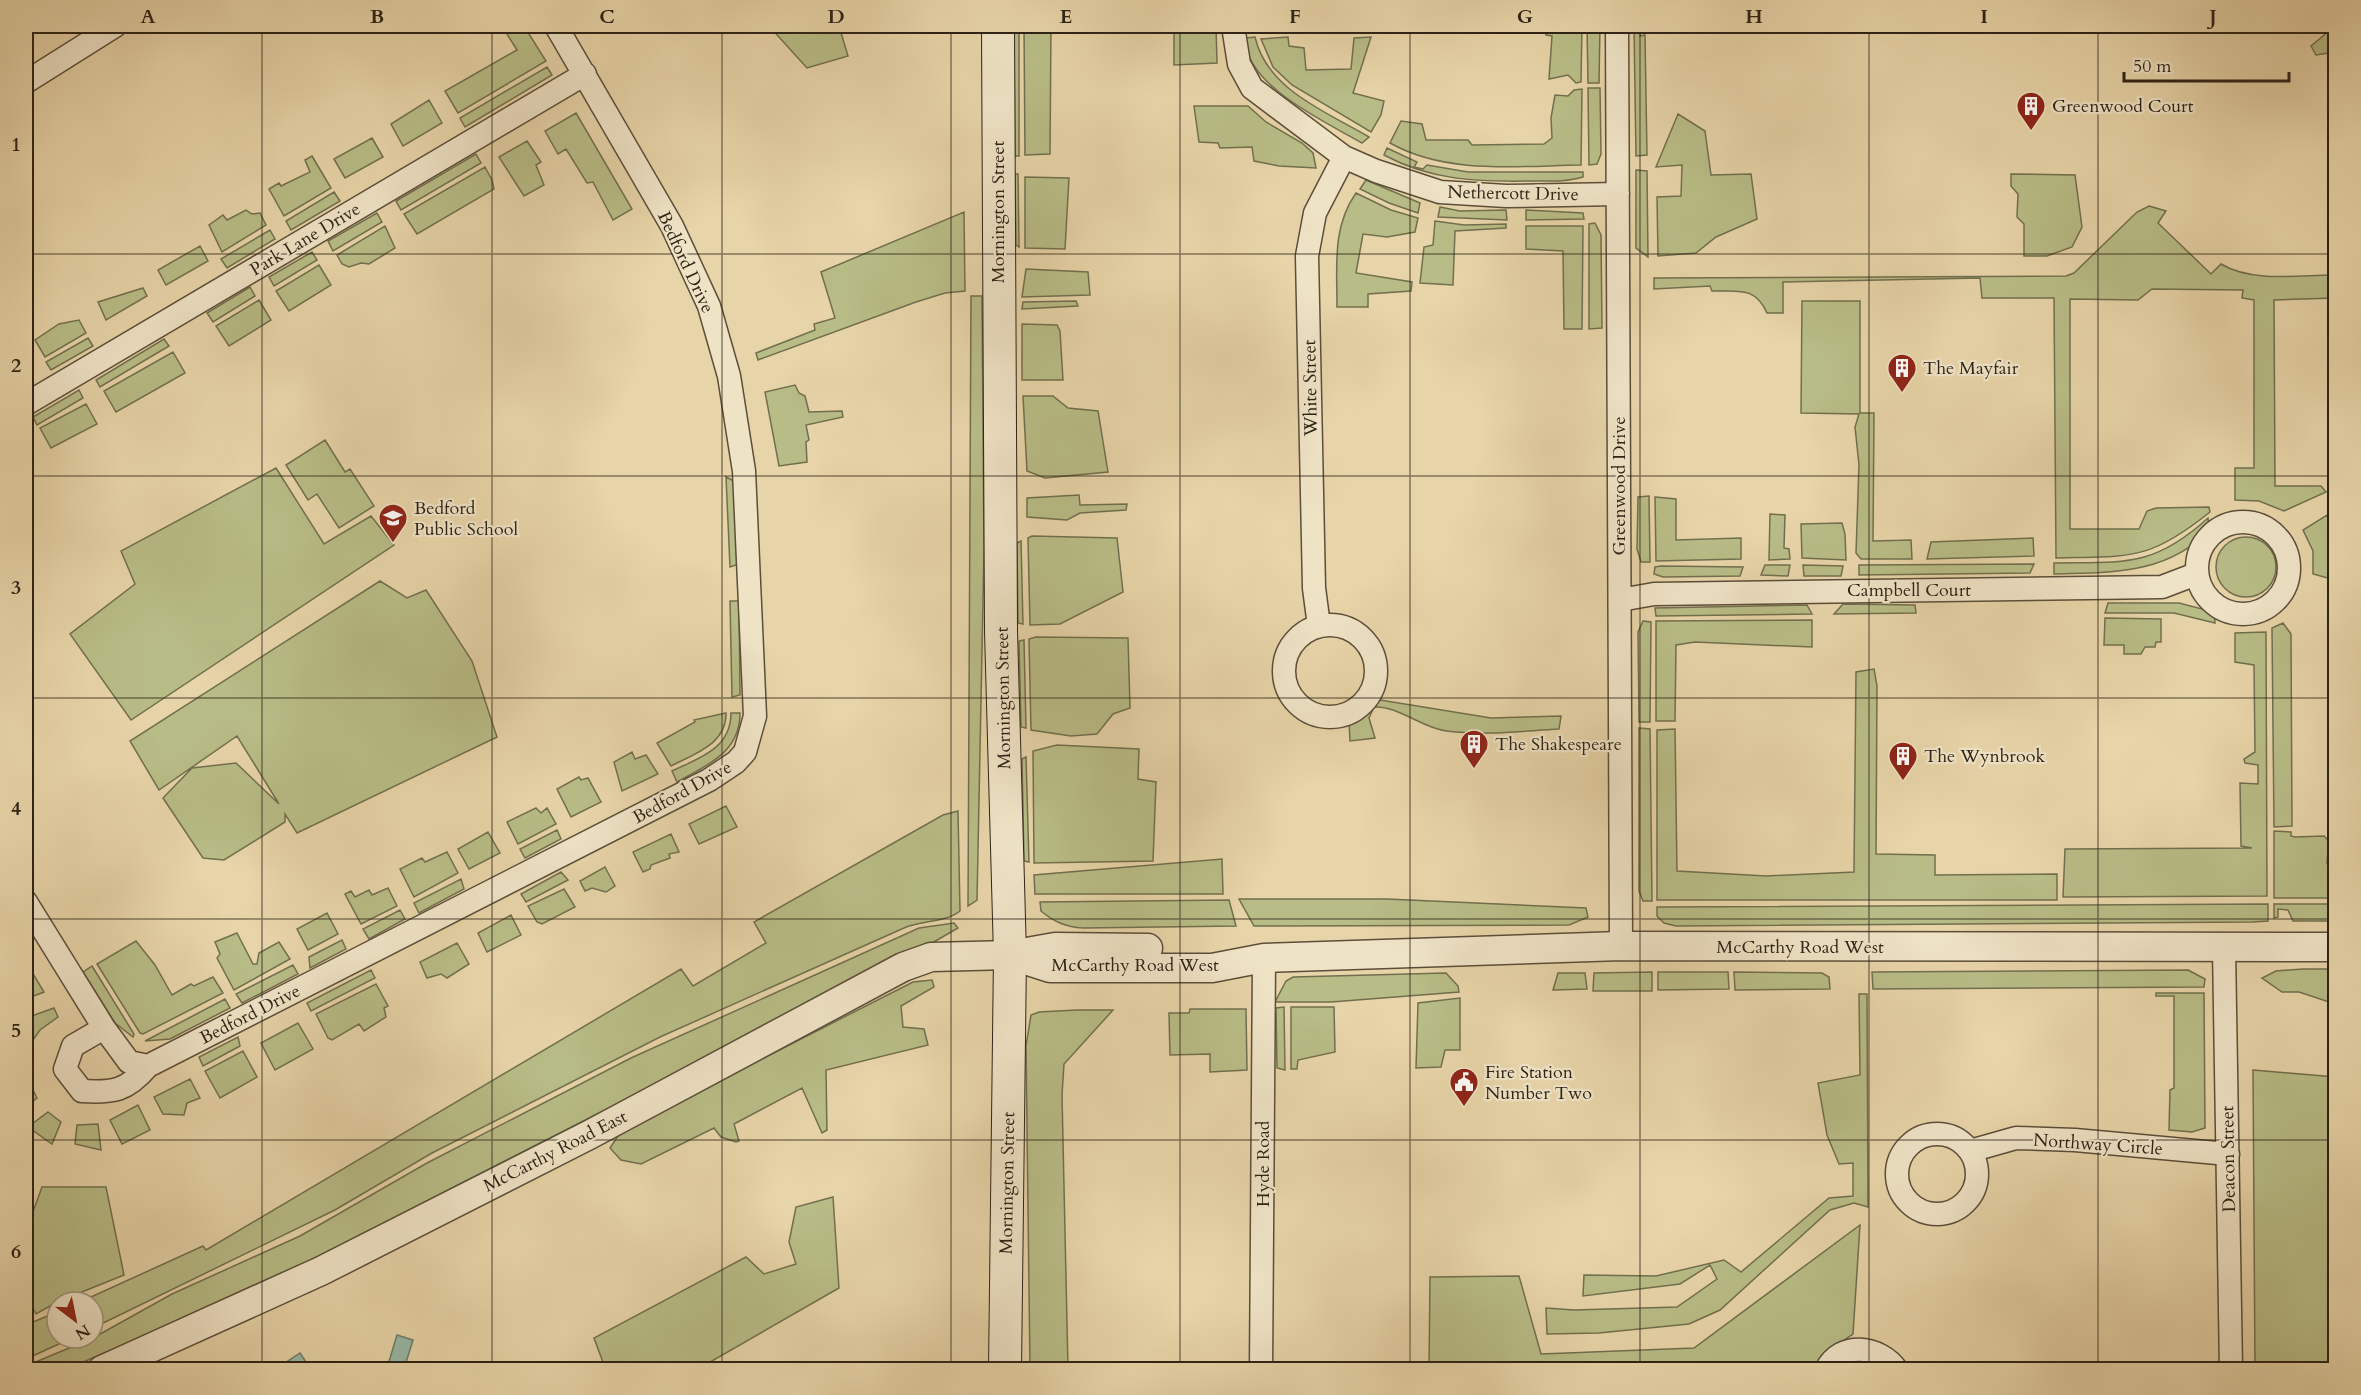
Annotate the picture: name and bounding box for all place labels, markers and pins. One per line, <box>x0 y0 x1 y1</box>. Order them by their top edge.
building icon: Greenwood Court <box>2015 90 2047 132</box>
place label: Greenwood Court <box>2052 94 2194 119</box>
building icon: The Mayfair <box>1886 352 1918 394</box>
place label: The Mayfair <box>1923 356 2019 381</box>
place label: Bedford Public School <box>414 496 518 542</box>
school or university icon: Bedford Public School <box>377 502 409 544</box>
building icon: The Shakespeare <box>1458 728 1490 770</box>
place label: The Shakespeare <box>1495 732 1622 757</box>
building icon: The Wynbrook <box>1887 740 1919 782</box>
place label: The Wynbrook <box>1924 744 2045 769</box>
place label: Fire Station Number Two <box>1485 1060 1592 1106</box>
public building icon: Fire Station Number Two <box>1448 1066 1480 1108</box>

